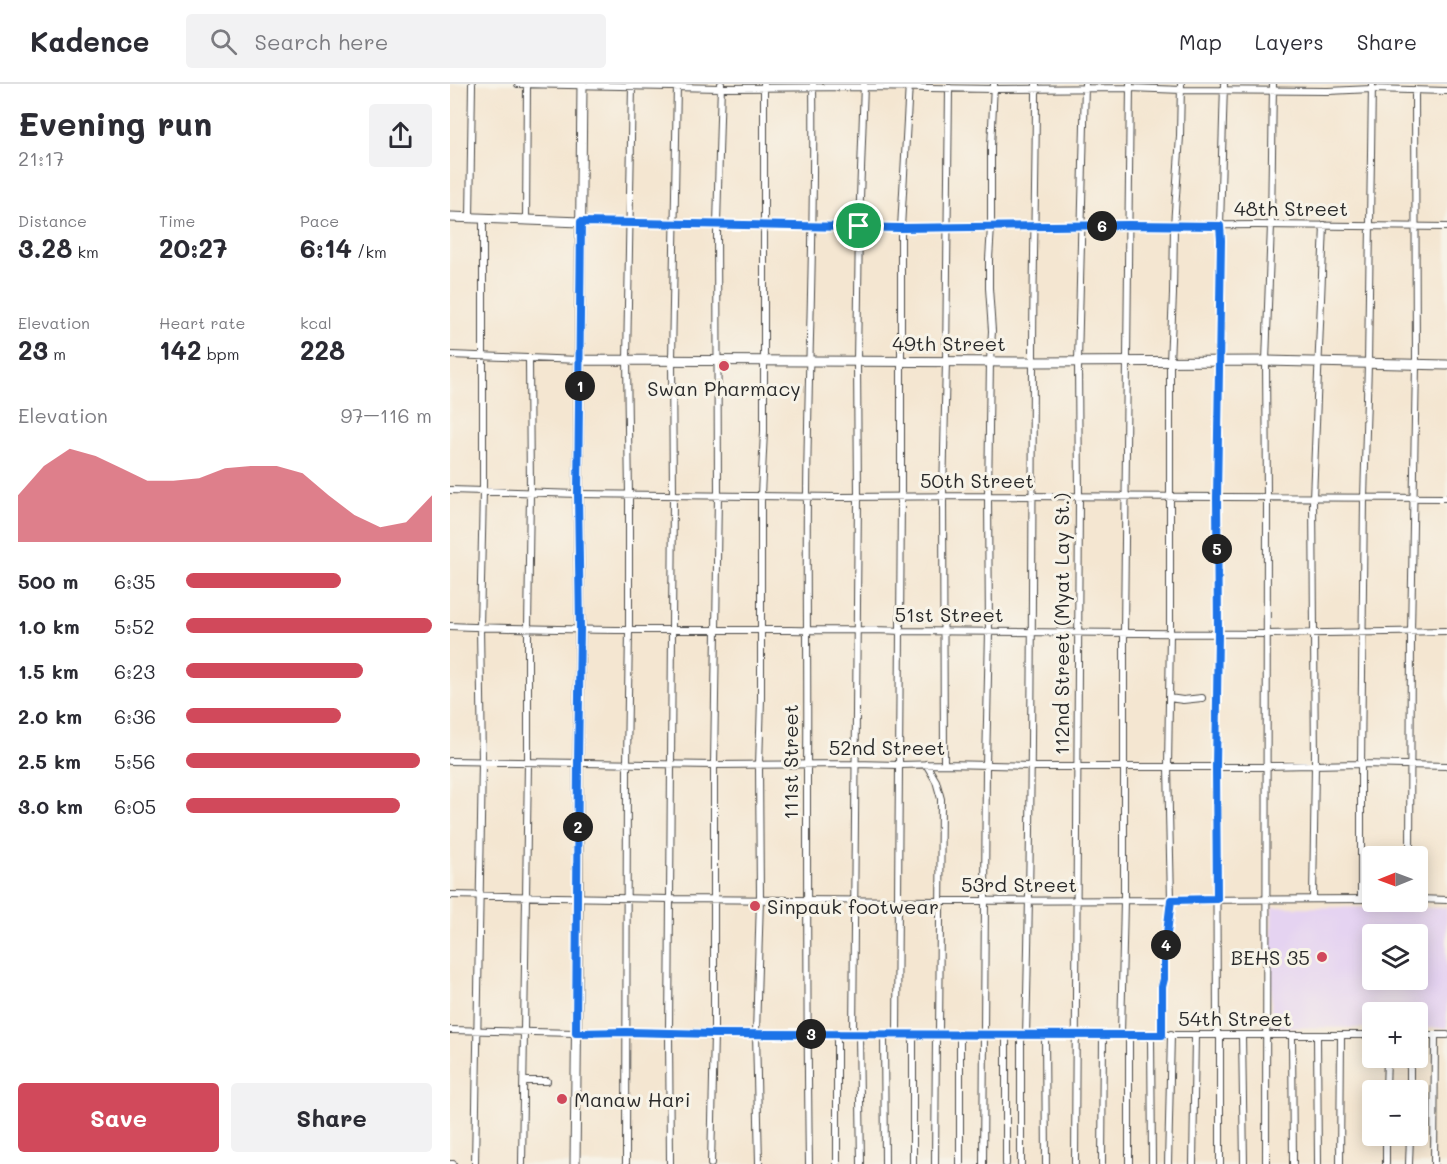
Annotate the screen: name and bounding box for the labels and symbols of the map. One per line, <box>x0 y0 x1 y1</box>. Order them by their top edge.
street label: 48th Street <box>1234 195 1348 221</box>
pin <box>833 200 884 251</box>
pin: 6 <box>1087 211 1117 241</box>
street label: 49th Street <box>892 330 1006 356</box>
marker: Swan Pharmacy <box>717 359 731 373</box>
pin: 1 <box>565 371 595 401</box>
place label: Swan Pharmacy <box>647 375 801 401</box>
street label: 50th Street <box>920 467 1034 493</box>
street label: 112nd Street (Myat Lay St.) <box>1048 493 1074 755</box>
pin: 5 <box>1202 534 1232 564</box>
street label: 51st Street <box>894 601 1004 627</box>
street label: 111st Street <box>777 704 803 820</box>
street label: 52nd Street <box>829 734 945 760</box>
pin: 2 <box>563 812 593 842</box>
north arrow <box>1362 846 1428 912</box>
street label: 53rd Street <box>961 871 1077 897</box>
place label: Sinpauk footwear <box>767 893 939 919</box>
marker: Sinpauk footwear <box>748 899 762 913</box>
pin: 4 <box>1151 930 1181 960</box>
place label: BEHS 35 <box>1231 944 1310 970</box>
marker: BEHS 35 <box>1315 950 1329 964</box>
street label: 54th Street <box>1178 1005 1292 1031</box>
pin: 3 <box>796 1019 826 1049</box>
place label: Manaw Hari <box>574 1086 691 1112</box>
marker: Manaw Hari <box>555 1092 569 1106</box>

